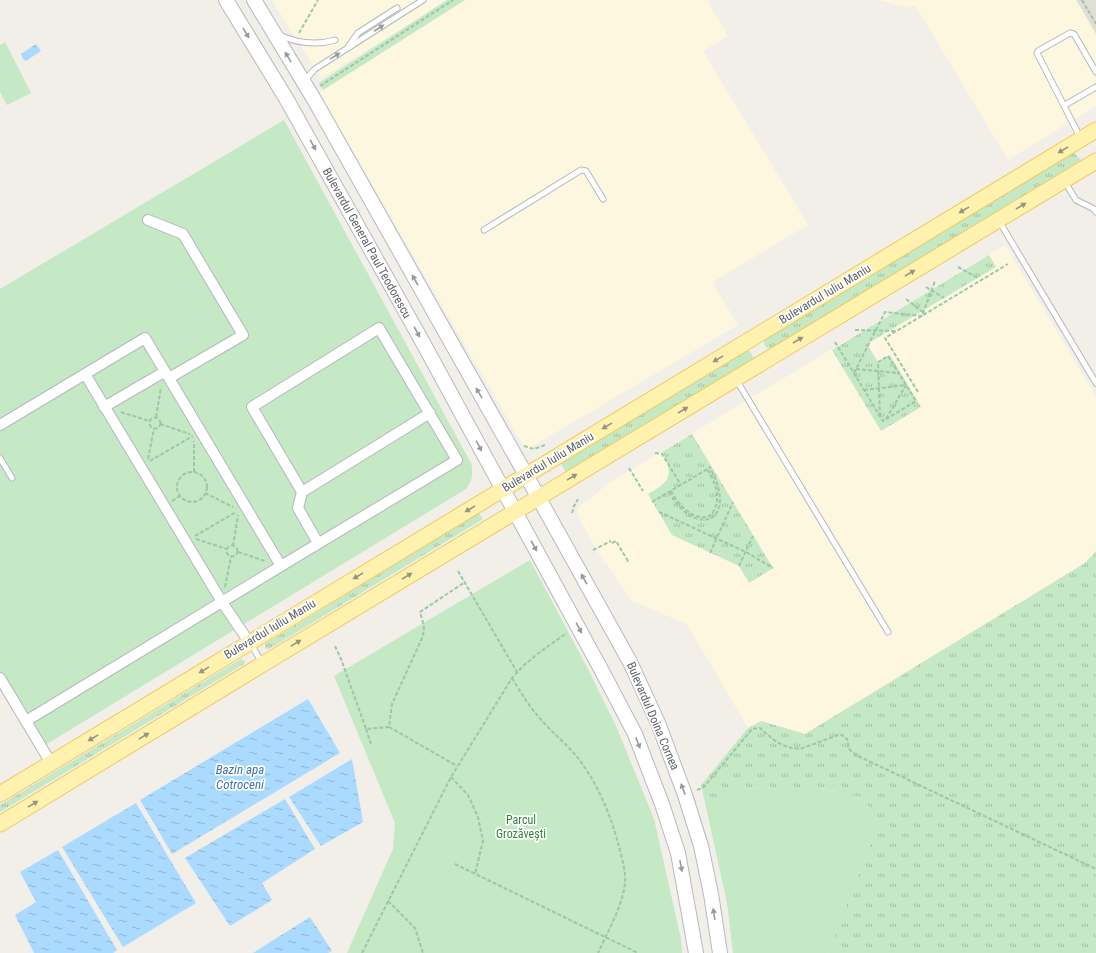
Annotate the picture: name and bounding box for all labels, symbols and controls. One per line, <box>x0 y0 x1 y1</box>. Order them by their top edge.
one-way arrow <box>373 25 385 32</box>
one-way arrow <box>243 27 250 39</box>
one-way arrow <box>285 51 292 63</box>
one-way arrow <box>329 53 341 60</box>
one-way arrow <box>309 139 316 151</box>
one-way arrow <box>1057 147 1069 154</box>
street label: Bulevardul General Paul Teodorescu <box>320 165 414 321</box>
one-way arrow <box>1016 202 1026 210</box>
one-way arrow <box>958 206 970 213</box>
street label: Bulevardul Iuliu Maniu <box>777 261 873 327</box>
one-way arrow <box>904 269 916 276</box>
one-way arrow <box>412 274 418 286</box>
one-way arrow <box>413 326 420 338</box>
one-way arrow <box>792 336 804 343</box>
one-way arrow <box>712 355 724 362</box>
one-way arrow <box>475 387 482 399</box>
one-way arrow <box>677 406 689 413</box>
one-way arrow <box>602 422 612 430</box>
street label: Bulevardul Iuliu Maniu <box>500 429 596 495</box>
one-way arrow <box>476 440 482 452</box>
one-way arrow <box>567 473 577 481</box>
one-way arrow <box>464 506 476 513</box>
one-way arrow <box>531 540 538 552</box>
one-way arrow <box>353 572 363 580</box>
one-way arrow <box>401 573 413 580</box>
one-way arrow <box>580 573 587 585</box>
street label: Bulevardul Iuliu Maniu <box>222 596 318 662</box>
one-way arrow <box>576 622 582 633</box>
one-way arrow <box>290 640 302 647</box>
street label: Bulevardul Doina Cornea <box>624 660 682 772</box>
one-way arrow <box>198 666 210 673</box>
one-way arrow <box>139 732 149 740</box>
one-way arrow <box>87 734 99 741</box>
one-way arrow <box>636 738 642 750</box>
water label: Bazin apa Cotroceni <box>216 762 264 792</box>
one-way arrow <box>680 782 686 794</box>
one-way arrow <box>27 800 39 807</box>
park label: Parcul Grozăvești <box>496 813 546 842</box>
one-way arrow <box>678 860 684 872</box>
one-way arrow <box>711 908 717 921</box>

